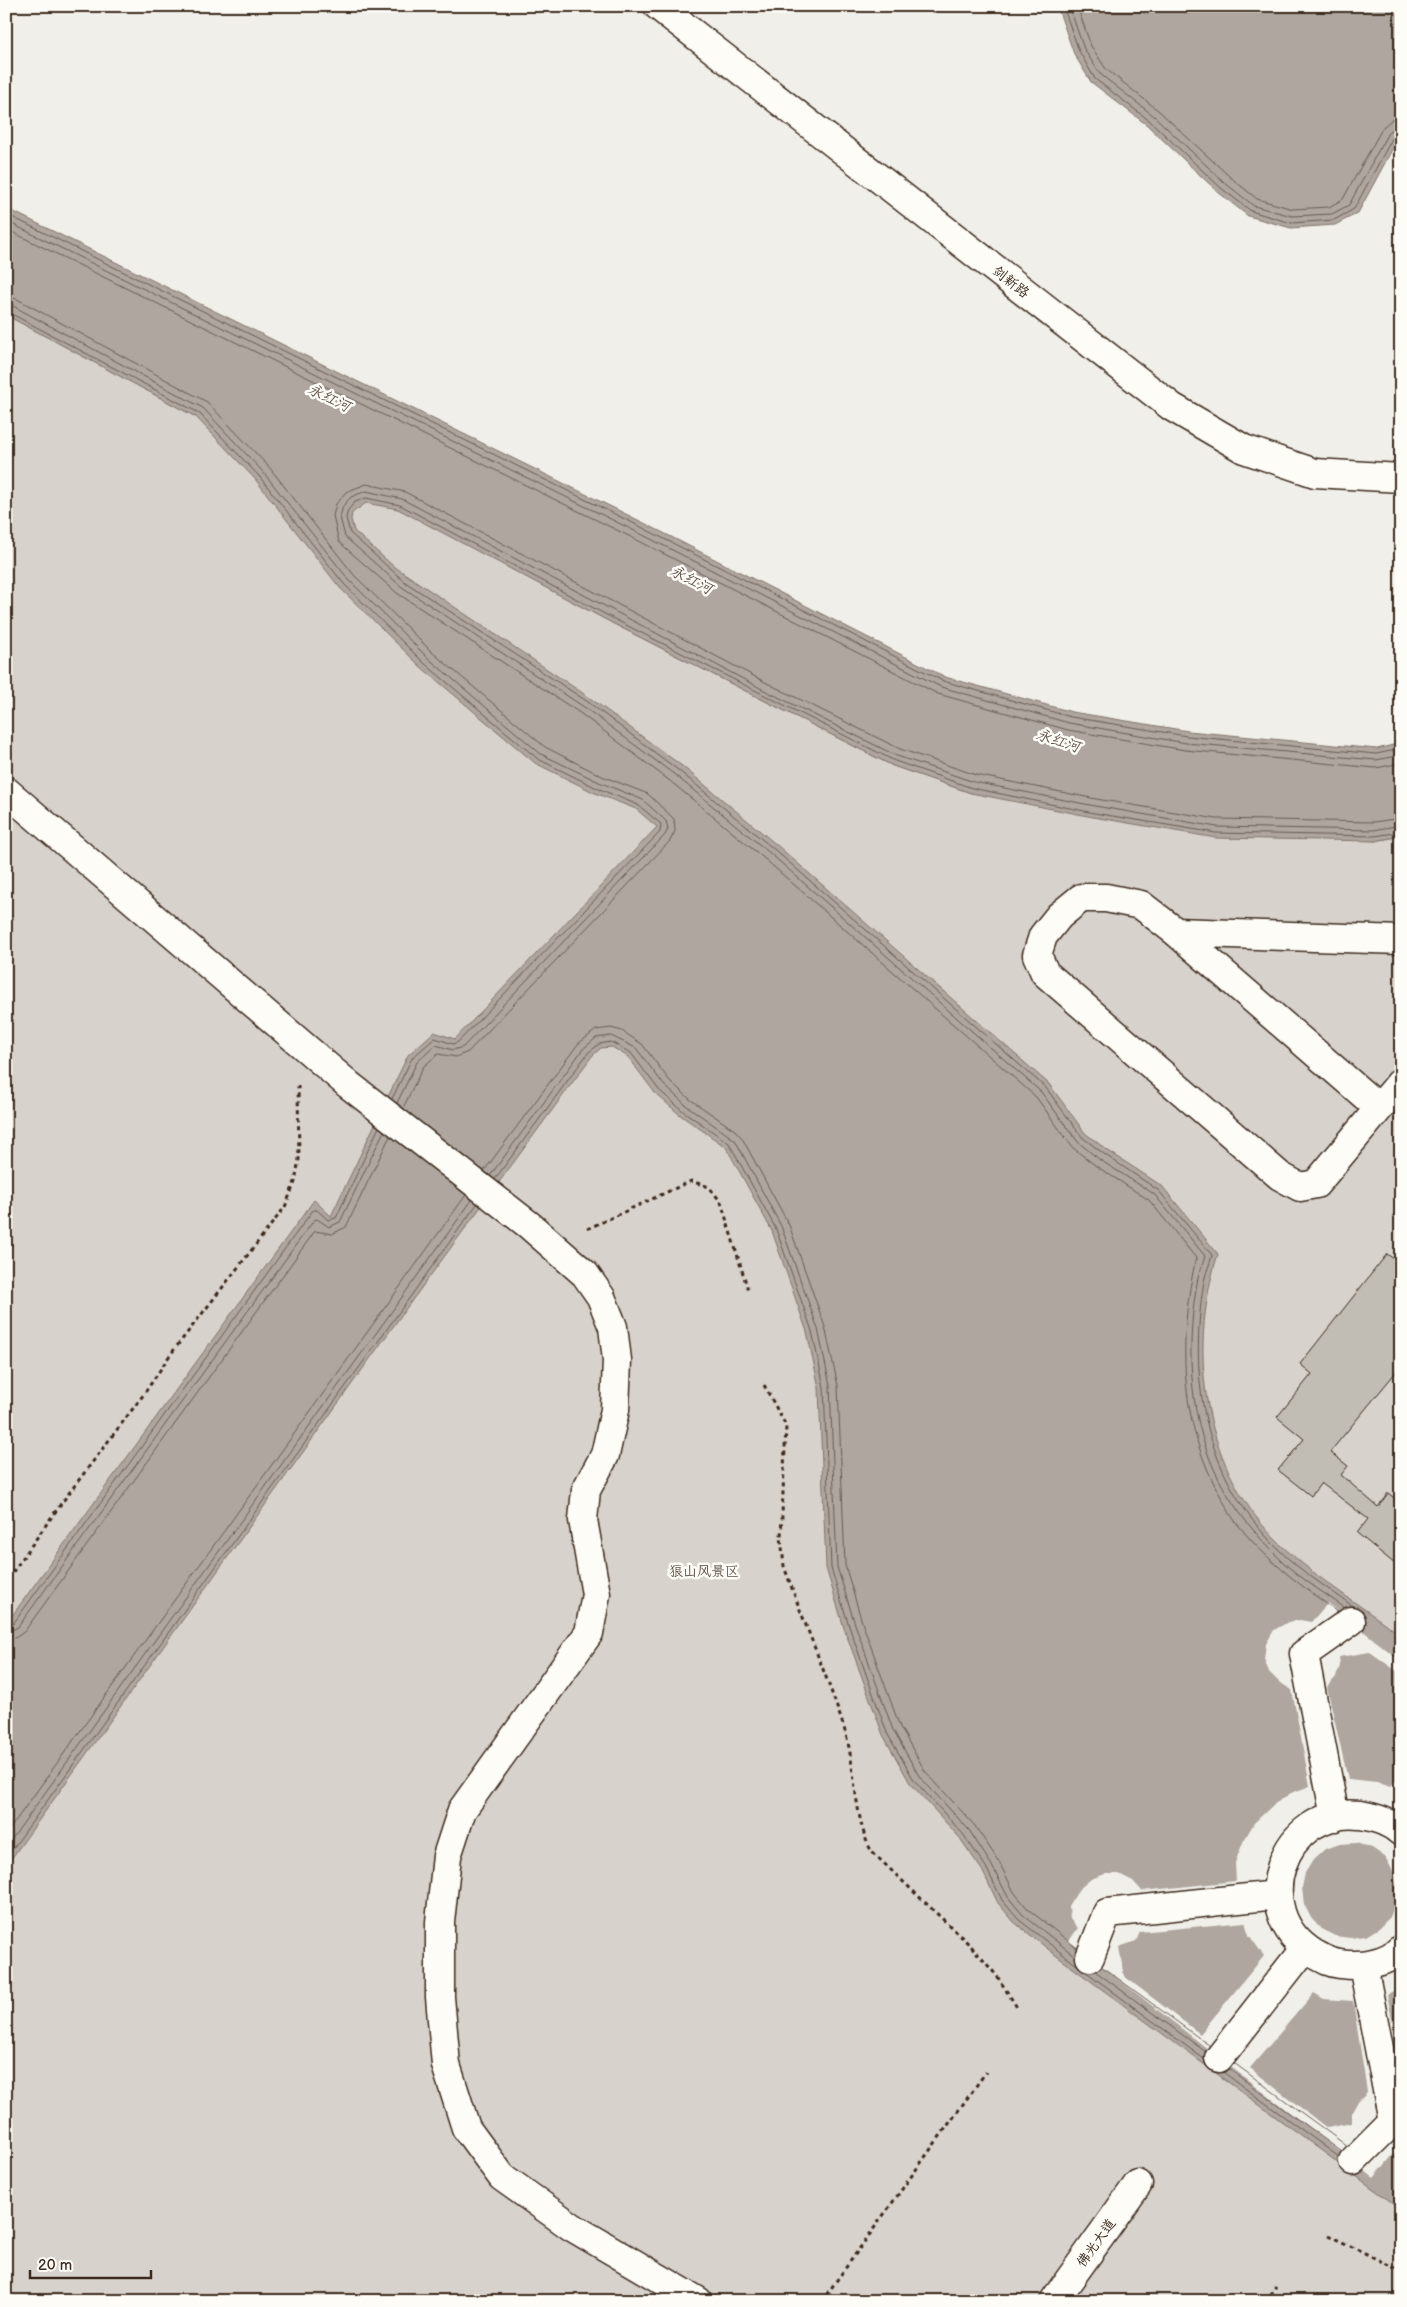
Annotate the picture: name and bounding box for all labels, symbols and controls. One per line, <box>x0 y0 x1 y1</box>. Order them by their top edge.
street label: 剑新路 <box>989 262 1033 302</box>
water label: 永红河 <box>305 380 356 418</box>
water label: 永红河 <box>667 561 718 600</box>
water label: 永红河 <box>1034 725 1085 758</box>
park label: 狼山风景区 <box>669 1563 739 1580</box>
street label: 佛光大道 <box>1073 2215 1119 2271</box>
scale bar <box>30 2247 151 2279</box>
text: 20 m <box>38 2256 72 2275</box>

